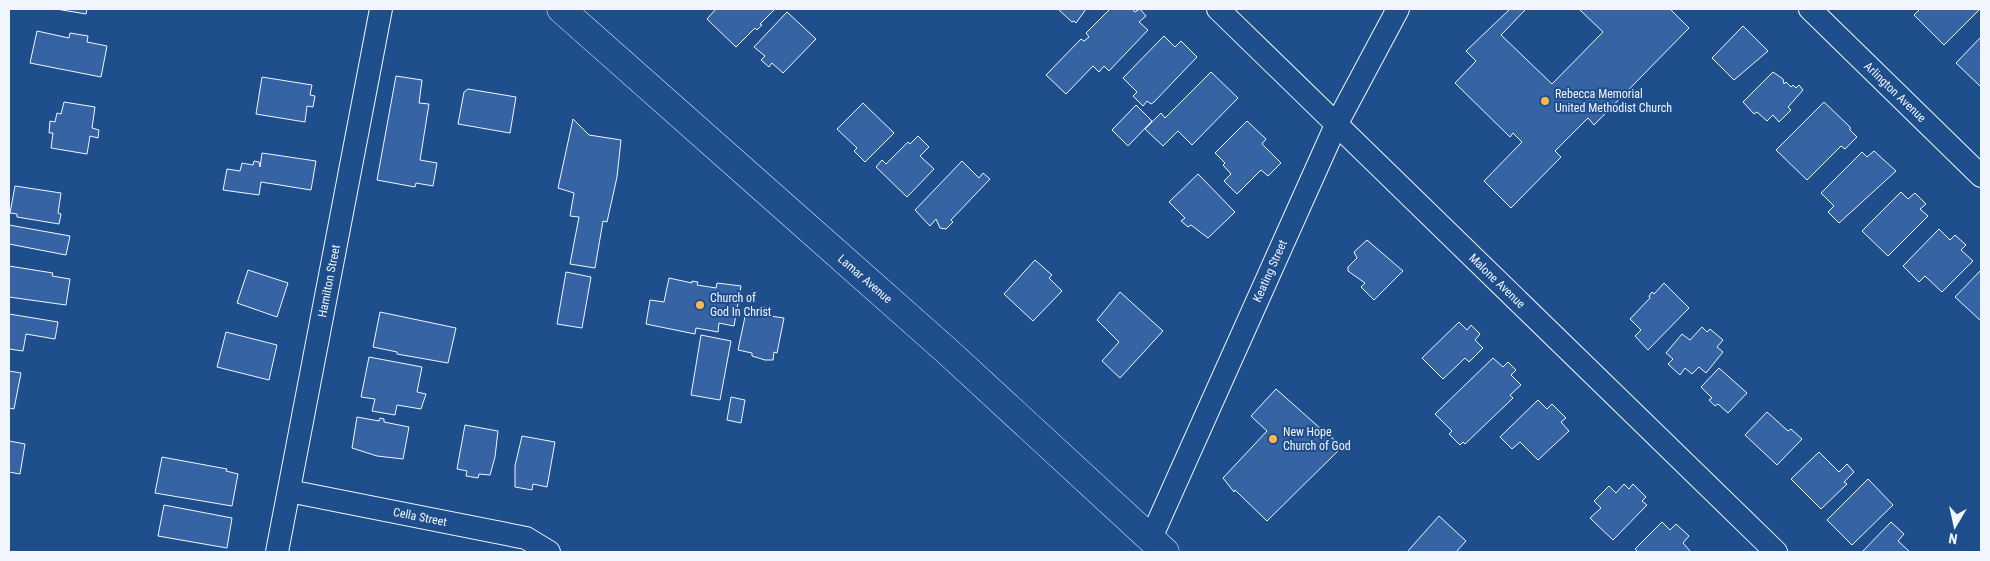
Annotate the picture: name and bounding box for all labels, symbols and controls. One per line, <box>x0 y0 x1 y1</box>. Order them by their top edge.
street label: Arlington Avenue <box>1861 59 1929 125</box>
place label: Rebecca Memorial United Methodist Church <box>1555 87 1672 115</box>
marker: Rebecca Memorial United Methodist Church <box>1539 95 1551 107</box>
street label: Keating Street <box>1250 237 1290 304</box>
street label: Hamilton Street <box>315 243 343 319</box>
street label: Malone Avenue <box>1466 251 1528 311</box>
street label: Lamar Avenue <box>835 252 895 307</box>
place label: Church of God In Christ <box>710 291 772 319</box>
marker: Church of God In Christ <box>694 299 706 311</box>
place label: New Hope Church of God <box>1283 425 1351 453</box>
marker: New Hope Church of God <box>1267 433 1279 445</box>
north arrow <box>1930 501 1980 551</box>
street label: Cella Street <box>392 505 449 529</box>
text: N <box>1947 530 1958 547</box>

